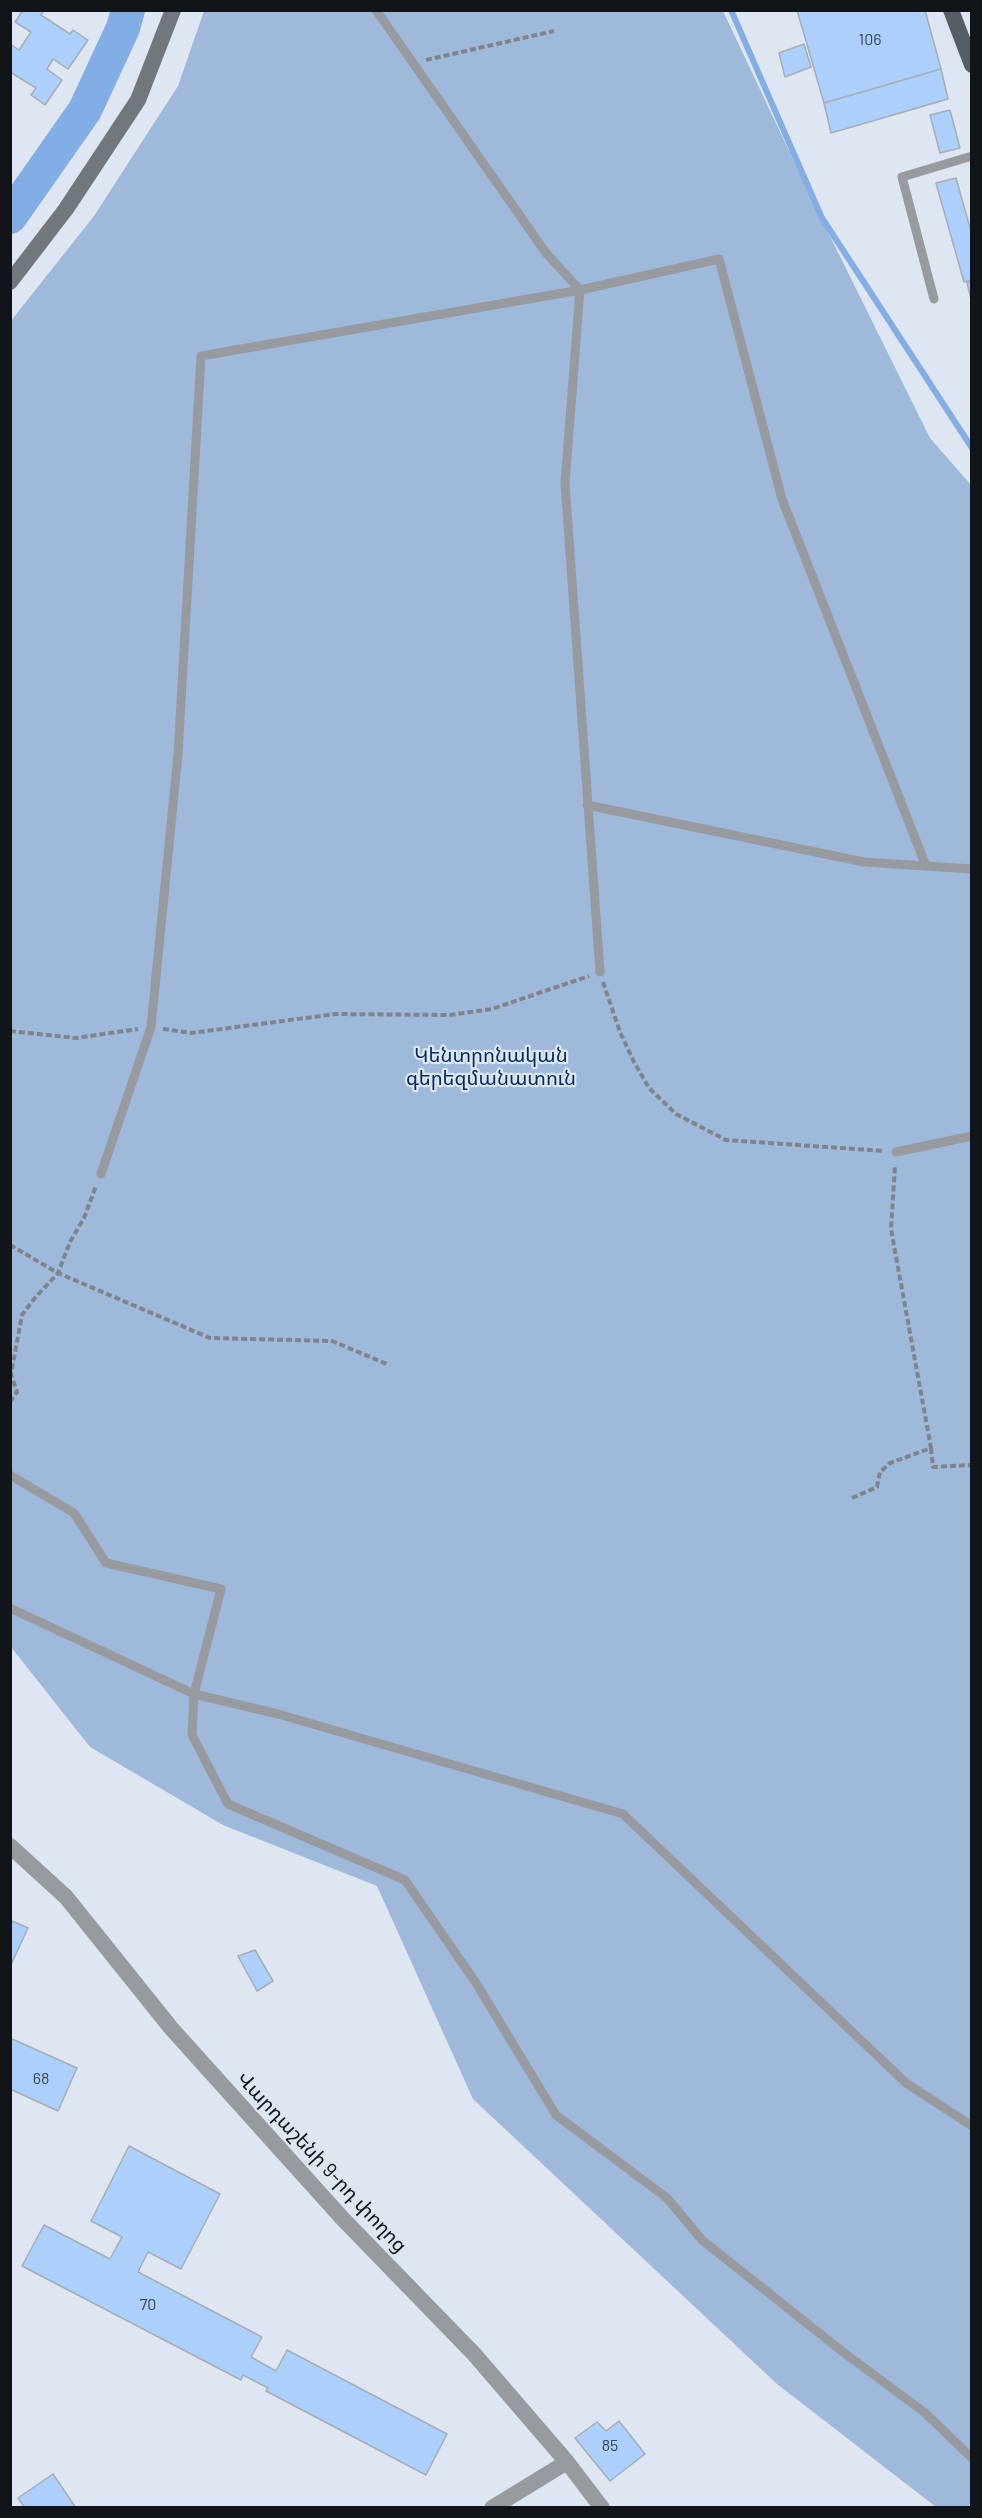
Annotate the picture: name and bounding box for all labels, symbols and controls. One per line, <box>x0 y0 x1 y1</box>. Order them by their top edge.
house number: 106 <box>859 30 881 50</box>
park label: Կենտրոնական գերեզմանատուն <box>406 1043 576 1090</box>
street label: Վարդաշենի 9-րդ փողոց <box>232 2067 412 2257</box>
house number: 68 <box>33 2069 49 2089</box>
house number: 70 <box>140 2295 156 2315</box>
house number: 85 <box>602 2436 618 2456</box>

